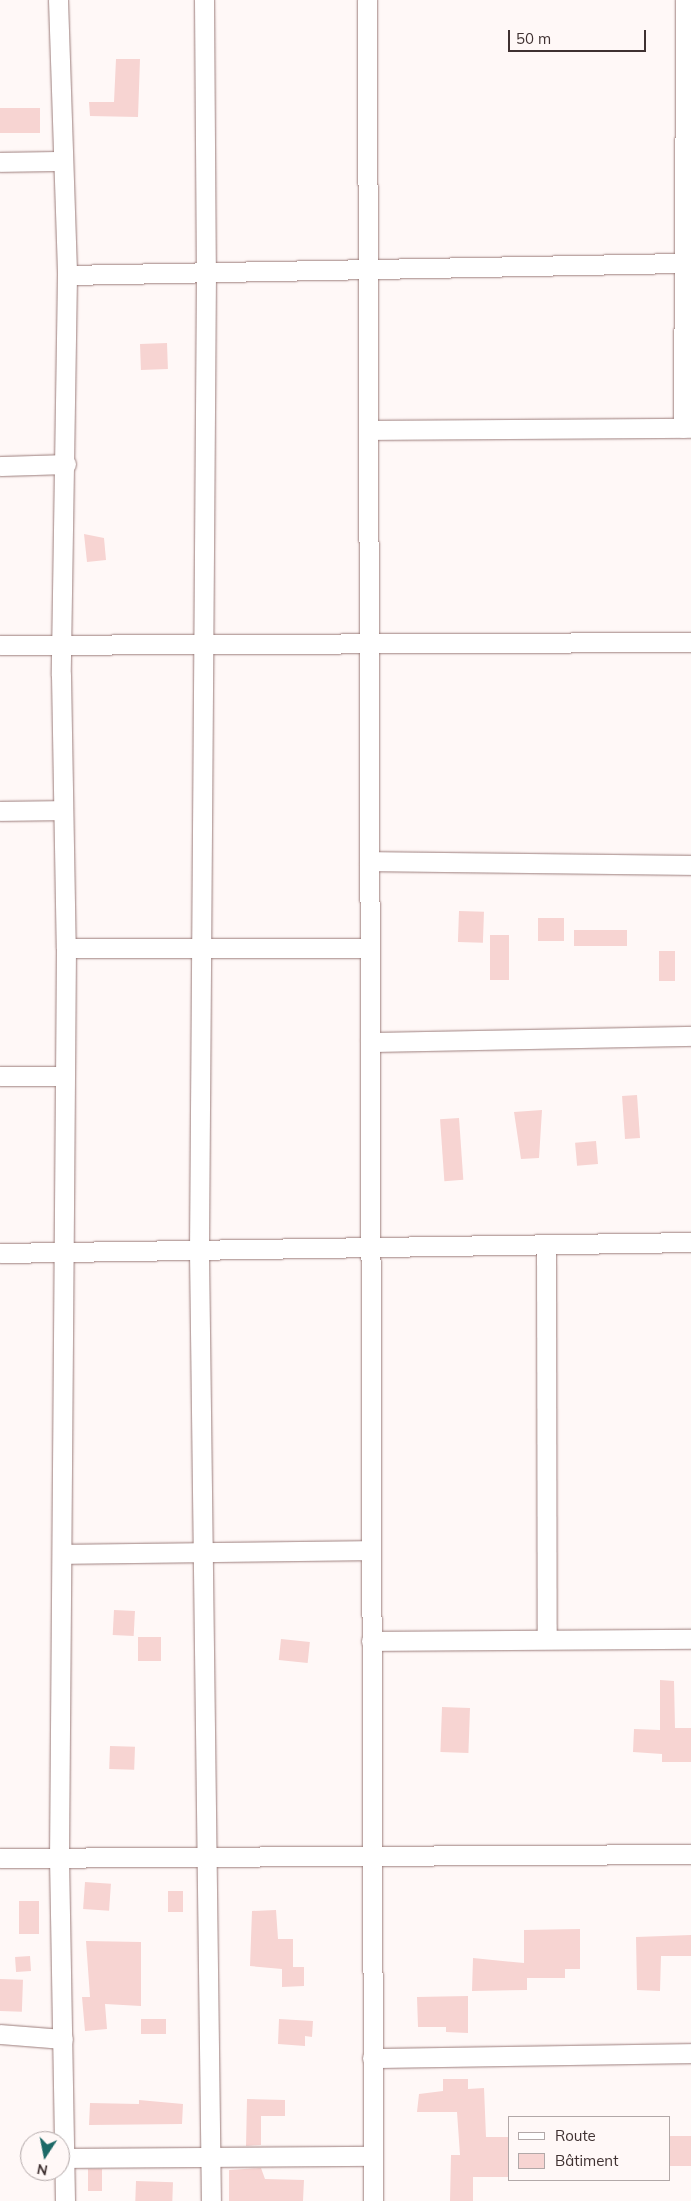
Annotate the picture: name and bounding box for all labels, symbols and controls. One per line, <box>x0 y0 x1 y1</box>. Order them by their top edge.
scale bar <box>511 20 648 52</box>
text: 50 m <box>516 29 551 48</box>
legend <box>508 2116 671 2181</box>
text: Route <box>555 2126 596 2145</box>
north arrow <box>20 2131 70 2181</box>
text: Bâtiment <box>555 2151 618 2170</box>
text: N <box>35 2160 49 2180</box>

